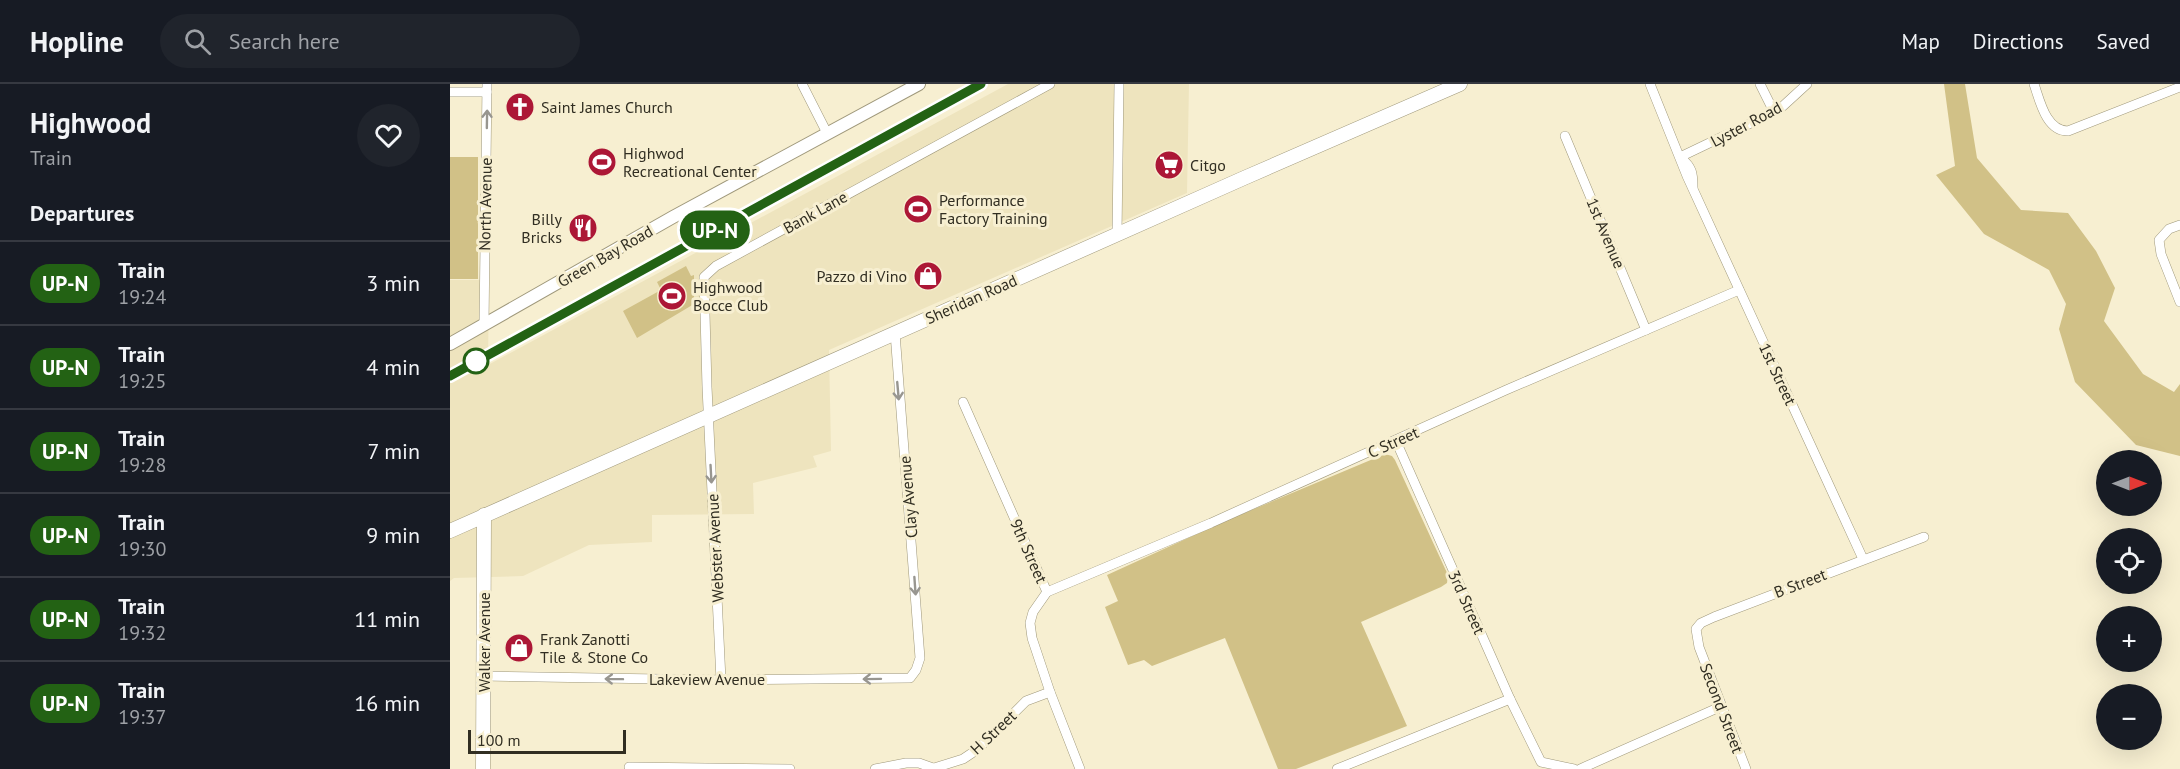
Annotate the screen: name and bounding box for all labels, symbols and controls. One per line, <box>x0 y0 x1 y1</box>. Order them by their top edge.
search box <box>160 14 580 68</box>
text: Hopline <box>30 23 124 60</box>
icon: search <box>181 25 214 58</box>
text: Search here <box>229 27 340 55</box>
text: Map <box>1901 28 1940 55</box>
text: Directions <box>1973 28 2064 55</box>
text: Saved <box>2097 28 2150 55</box>
church icon: Saint James Church <box>504 91 536 123</box>
place label: Saint James Church <box>541 97 673 117</box>
street label: Lyster Road <box>1707 97 1785 151</box>
text: Highwood <box>30 104 151 141</box>
button: heart <box>357 104 420 167</box>
one-way arrow <box>481 110 492 130</box>
place label: Highwod Recreational Center <box>623 143 757 181</box>
text: Train <box>30 145 72 171</box>
sports icon: Highwod Recreational Center <box>586 146 618 178</box>
supermarket icon: Citgo <box>1153 149 1185 181</box>
place label: Citgo <box>1190 155 1226 175</box>
street label: North Avenue <box>474 157 496 251</box>
street label: Bank Lane <box>779 186 851 238</box>
place label: Performance Factory Training <box>939 190 1048 228</box>
sports icon: Performance Factory Training <box>902 193 934 225</box>
street label: 1st Avenue <box>1582 195 1630 271</box>
text: Departures <box>30 199 134 227</box>
place label: Billy Bricks <box>521 209 563 247</box>
line badge: UP-N <box>673 210 757 250</box>
restaurant icon: Billy Bricks <box>567 212 599 244</box>
text: UP-N <box>692 217 738 244</box>
street label: Green Bay Road <box>554 221 656 291</box>
text: Train <box>118 256 165 284</box>
shop icon: Pazzo di Vino <box>912 260 944 292</box>
place label: Pazzo di Vino <box>816 266 907 286</box>
text: 3 min <box>366 269 420 297</box>
text: UP-N <box>42 270 88 297</box>
street label: Sheridan Road <box>922 270 1020 328</box>
place label: Highwood Bocce Club <box>693 277 768 315</box>
sports icon: Highwood Bocce Club <box>656 280 688 312</box>
text: 19:24 <box>118 284 166 310</box>
text: Train <box>118 340 165 368</box>
street label: 1st Street <box>1755 340 1801 409</box>
unlabelled marker <box>463 348 489 374</box>
text: 4 min <box>366 353 420 381</box>
text: UP-N <box>42 354 88 381</box>
text: 19:25 <box>118 368 166 394</box>
one-way arrow <box>893 381 904 401</box>
street label: C Street <box>1364 422 1422 462</box>
text: Train <box>118 424 165 452</box>
text: 7 min <box>368 437 420 465</box>
text: UP-N <box>42 438 88 465</box>
north arrow <box>2096 450 2162 516</box>
map controls <box>2096 450 2162 750</box>
text: 19:28 <box>118 452 166 478</box>
street label: Clay Avenue <box>894 455 922 539</box>
one-way arrow <box>706 463 717 483</box>
street label: Webster Avenue <box>702 493 728 603</box>
text: Train <box>118 508 165 536</box>
street label: 9th Street <box>1006 516 1052 587</box>
text: 9 min <box>366 521 420 549</box>
text: UP-N <box>42 522 88 549</box>
button: locate <box>2096 528 2162 594</box>
text: 19:30 <box>118 536 166 562</box>
street label: B Street <box>1771 564 1830 602</box>
street label: 3rd Street <box>1444 567 1490 638</box>
one-way arrow <box>910 575 921 595</box>
text: Train <box>118 592 165 620</box>
street label: Walker Avenue <box>474 592 494 692</box>
text: 11 min <box>354 605 420 633</box>
text: UP-N <box>42 606 88 633</box>
button: + <box>2096 606 2162 672</box>
text: 19:32 <box>118 620 166 646</box>
place label: Frank Zanotti Tile & Stone Co <box>540 629 648 667</box>
shop icon: Frank Zanotti Tile & Stone Co <box>503 632 535 664</box>
street label: Second Street <box>1696 660 1748 756</box>
street label: Lakeview Avenue <box>649 669 765 689</box>
one-way arrow <box>604 673 624 684</box>
one-way arrow <box>862 674 882 685</box>
text: Train <box>118 676 165 704</box>
button: − <box>2096 684 2162 750</box>
text: 16 min <box>354 689 420 717</box>
text: UP-N <box>42 690 88 717</box>
text: 19:37 <box>118 704 166 730</box>
street label: H Street <box>966 705 1021 758</box>
scale bar <box>468 727 626 754</box>
text: 100 m <box>477 730 520 750</box>

